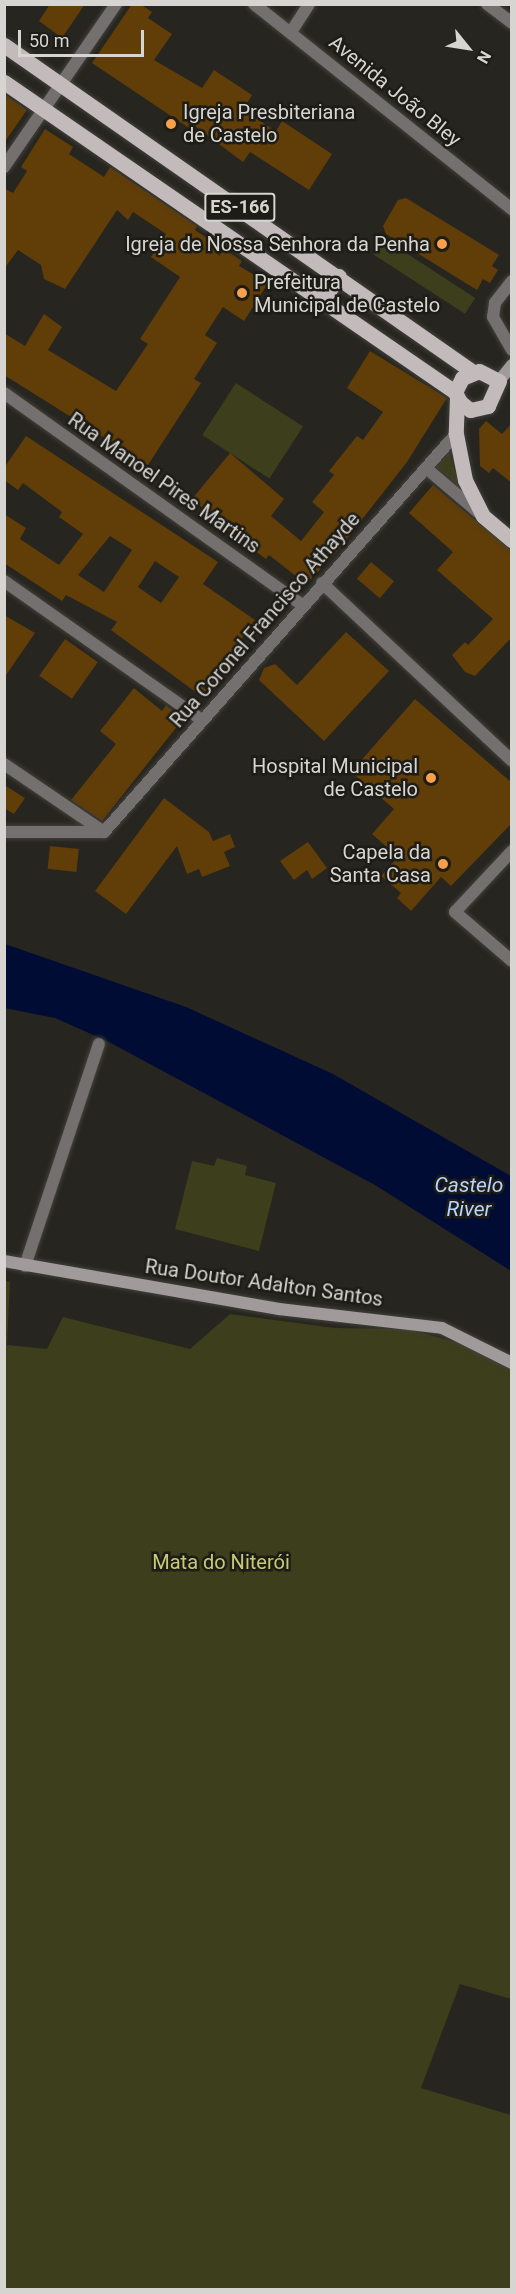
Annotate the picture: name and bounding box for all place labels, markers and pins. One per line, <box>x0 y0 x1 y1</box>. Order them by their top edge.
place label: Igreja Presbiteriana de Castelo <box>183 100 355 147</box>
marker: Igreja Presbiteriana de Castelo <box>164 117 178 131</box>
place label: Igreja de Nossa Senhora da Penha <box>125 232 430 256</box>
marker: Igreja de Nossa Senhora da Penha <box>435 237 449 251</box>
place label: Prefeitura Municipal de Castelo <box>254 270 440 317</box>
marker: Prefeitura Municipal de Castelo <box>235 286 249 300</box>
place label: Hospital Municipal de Castelo <box>252 754 418 801</box>
marker: Hospital Municipal de Castelo <box>422 769 440 787</box>
place label: Capela da Santa Casa <box>330 840 431 887</box>
marker: Capela da Santa Casa <box>436 857 450 871</box>

